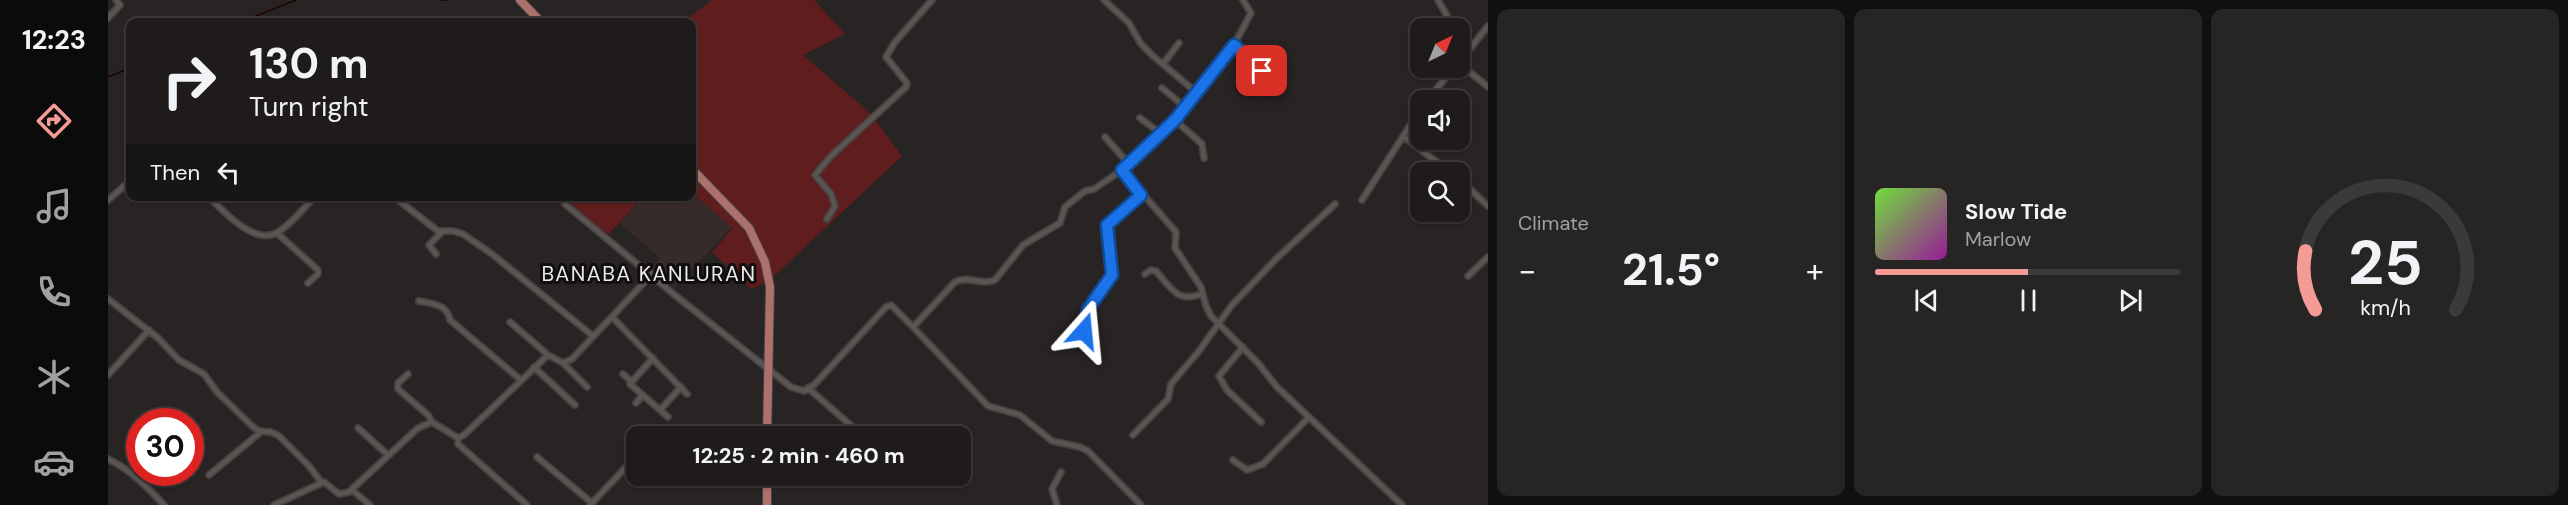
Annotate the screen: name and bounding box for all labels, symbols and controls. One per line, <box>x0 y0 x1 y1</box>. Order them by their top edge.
north arrow <box>1410 18 1470 78</box>
map controls <box>1410 18 1470 222</box>
text: 12:23 <box>22 22 86 57</box>
text: 130 m <box>249 36 369 91</box>
icon: right <box>150 42 228 120</box>
pin <box>1236 45 1287 96</box>
icon: arrive <box>1245 54 1278 87</box>
text: Turn right <box>249 89 369 124</box>
button: sound <box>1410 90 1470 150</box>
icon: directions <box>33 100 75 142</box>
icon: left <box>212 156 245 189</box>
text: Then <box>150 158 200 187</box>
button: search <box>1410 162 1470 222</box>
icon: music <box>33 185 75 227</box>
text: Slow Tide <box>1965 197 2067 226</box>
text: Climate <box>1518 210 1589 236</box>
text: 25 <box>2348 222 2422 303</box>
text: Marlow <box>1965 226 2031 252</box>
text: 21.5° <box>1622 240 1720 299</box>
text: − <box>1518 249 1536 292</box>
text: + <box>1806 249 1824 292</box>
district label: BANABA KANLURAN <box>541 260 757 288</box>
icon: phone <box>33 271 75 313</box>
icon: previous <box>1910 284 1943 317</box>
icon: pause <box>2012 284 2045 317</box>
icon: next <box>2114 284 2147 317</box>
text: km/h <box>2360 294 2410 322</box>
position arrow <box>1052 299 1116 363</box>
icon: climate <box>33 356 75 398</box>
speed limit sign: 30 <box>126 408 204 486</box>
icon: car <box>33 441 75 483</box>
text: 12:25 · 2 min · 460 m <box>692 441 905 470</box>

